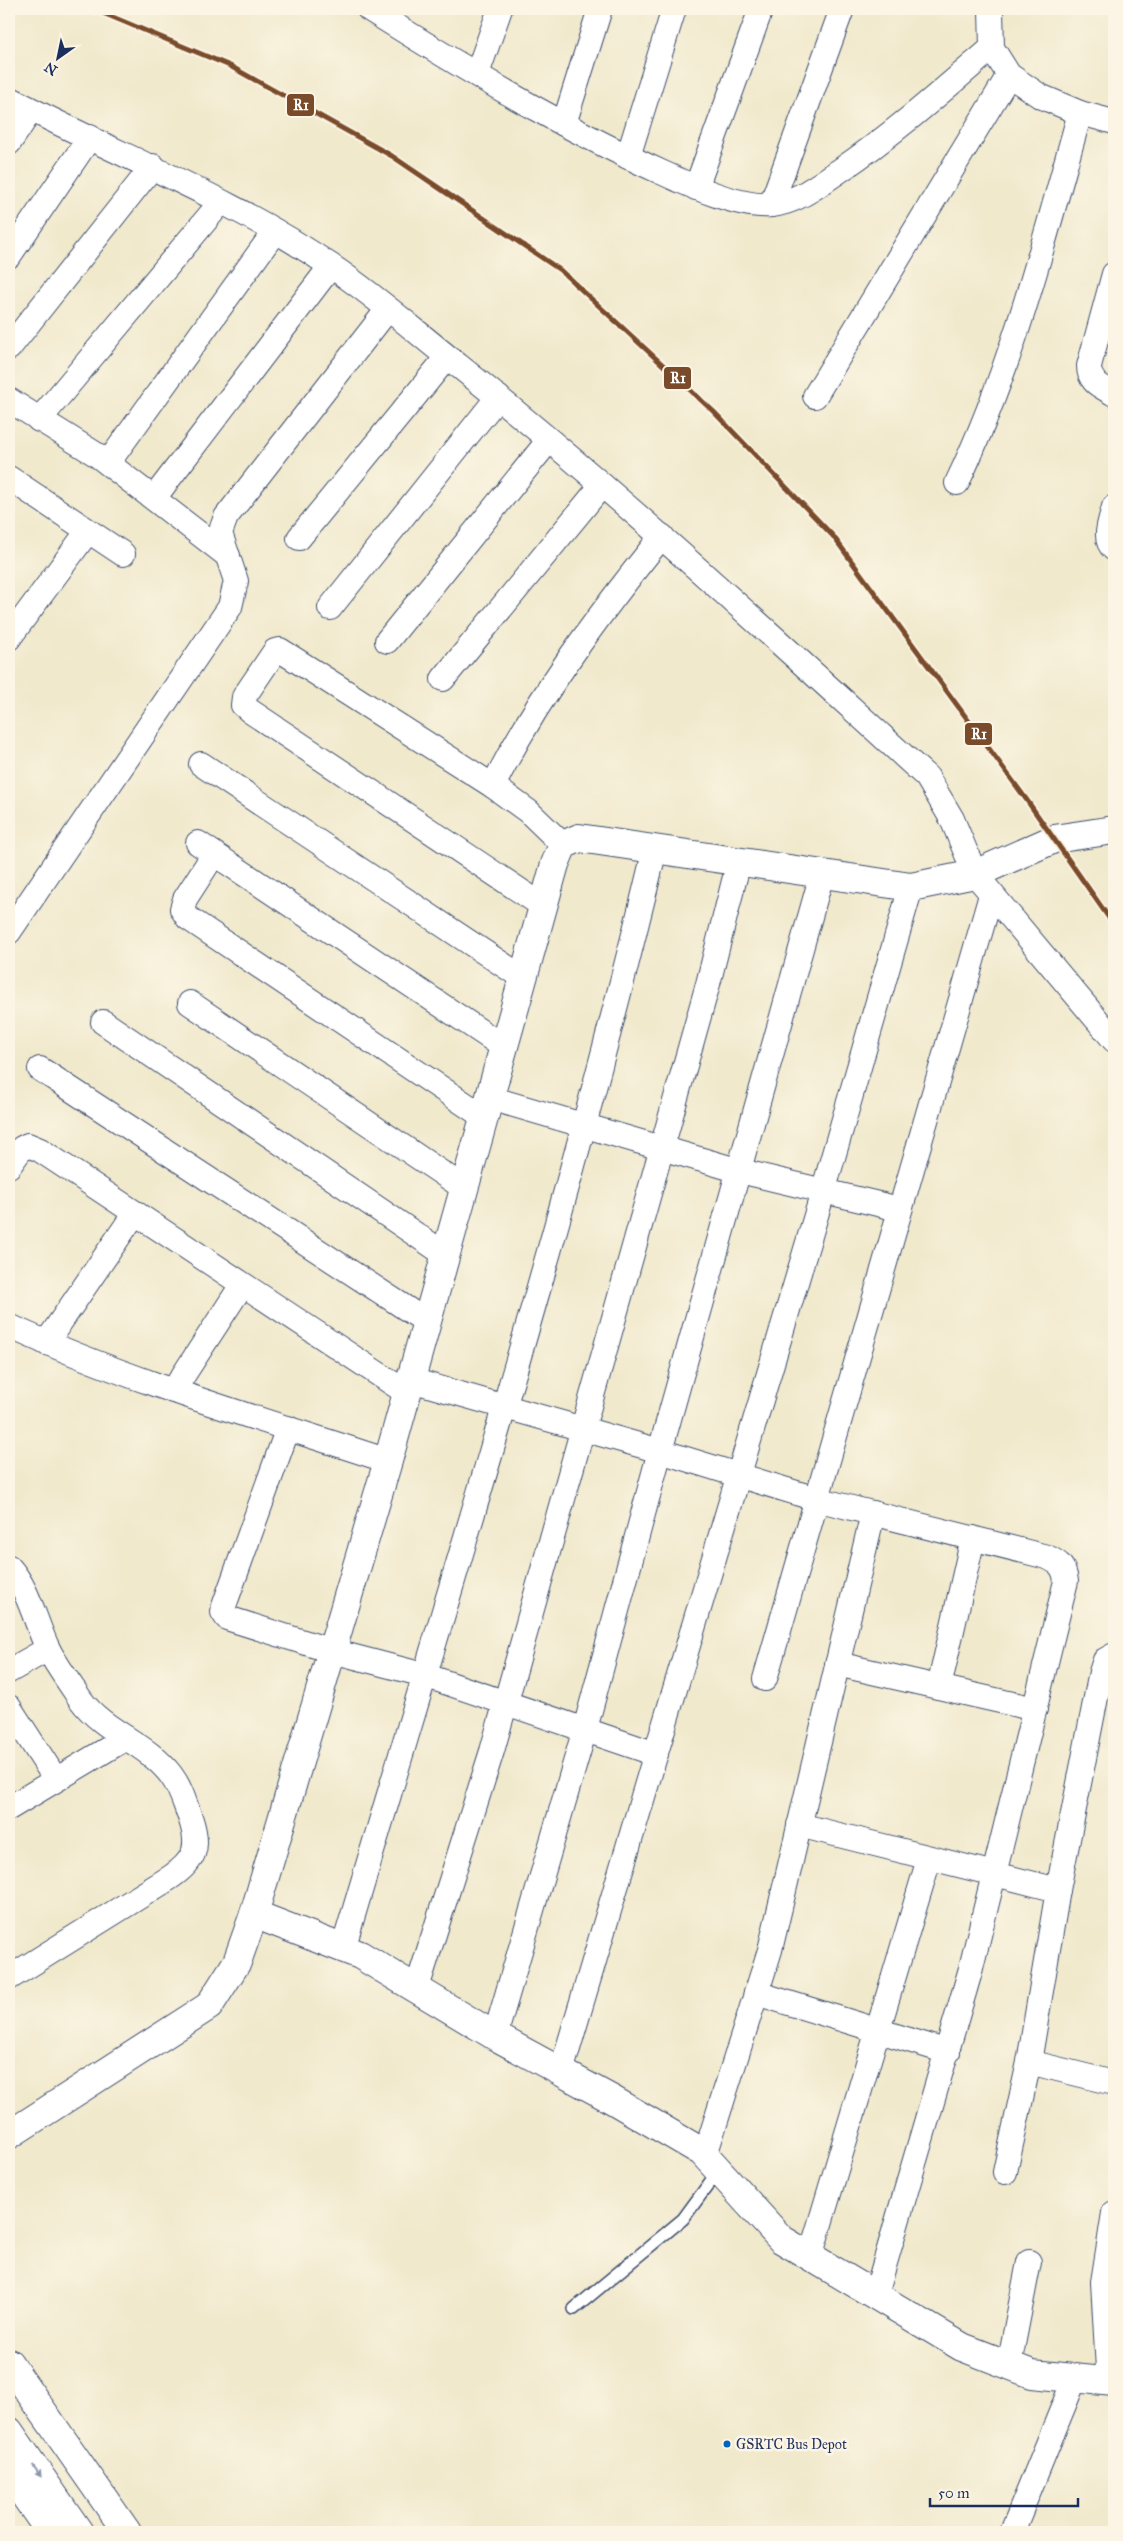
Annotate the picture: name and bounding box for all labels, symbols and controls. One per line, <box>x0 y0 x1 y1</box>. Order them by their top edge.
north arrow <box>32 32 82 82</box>
text: N <box>41 58 61 79</box>
line badge: R1 <box>286 93 315 117</box>
text: R1 <box>293 97 309 114</box>
line badge: R1 <box>663 366 692 390</box>
text: R1 <box>670 370 686 387</box>
line badge: R1 <box>964 722 993 746</box>
text: R1 <box>971 726 987 743</box>
place label: GSRTC Bus Depot <box>736 2436 847 2453</box>
marker: GSRTC Bus Depot <box>722 2439 732 2449</box>
one-way arrow <box>32 2464 42 2478</box>
scale bar <box>930 2476 1078 2508</box>
text: 50 m <box>938 2484 970 2502</box>

